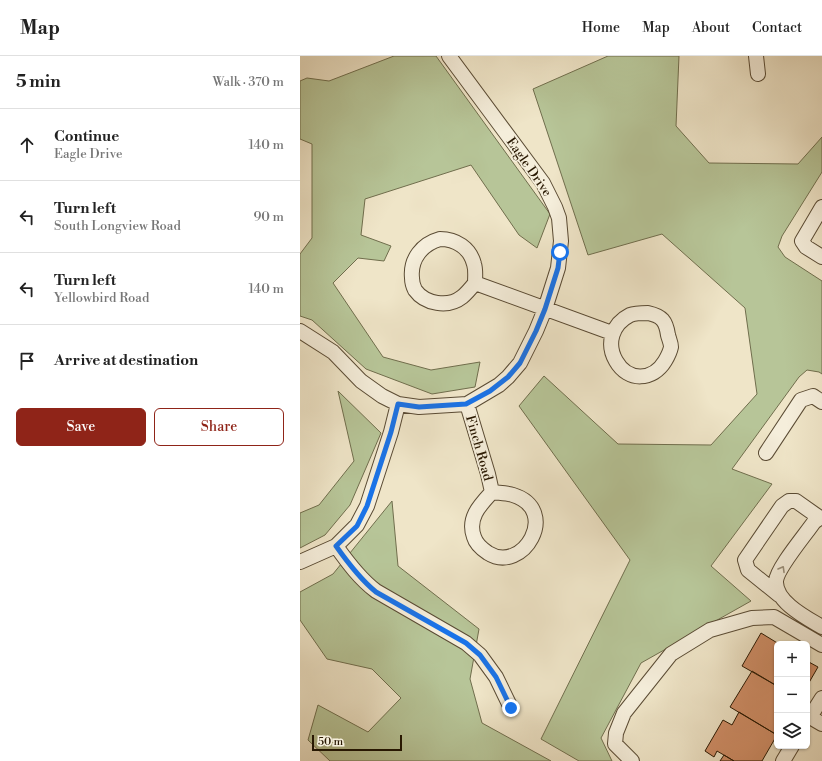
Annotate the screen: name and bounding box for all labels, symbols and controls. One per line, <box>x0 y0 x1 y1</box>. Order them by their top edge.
text: Map <box>20 16 60 40</box>
text: Home <box>582 19 620 37</box>
text: Map <box>642 19 670 37</box>
text: About <box>692 19 730 37</box>
text: Contact <box>752 19 802 37</box>
text: 5 min <box>16 71 61 93</box>
text: Walk · 370 m <box>212 74 284 90</box>
text: Continue <box>54 127 119 146</box>
icon: ahead <box>16 134 38 156</box>
street label: Eagle Drive <box>503 134 555 200</box>
text: 140 m <box>248 137 284 153</box>
text: Eagle Drive <box>54 146 122 162</box>
text: Turn left <box>54 199 116 218</box>
icon: left <box>16 206 38 228</box>
text: 90 m <box>253 209 284 225</box>
text: South Longview Road <box>54 218 181 234</box>
route start <box>551 243 569 261</box>
text: Turn left <box>54 271 116 290</box>
icon: left <box>16 278 38 300</box>
text: 140 m <box>248 281 284 297</box>
text: Yellowbird Road <box>54 290 149 306</box>
icon: arrive <box>16 350 38 372</box>
text: Arrive at destination <box>54 351 198 370</box>
button: Save <box>16 408 146 446</box>
button: Share <box>154 408 284 446</box>
street label: Finch Road <box>462 413 496 483</box>
one-way arrow <box>777 566 784 573</box>
map controls <box>774 641 810 749</box>
button: + <box>774 641 810 677</box>
button: − <box>774 677 810 713</box>
route end <box>502 699 520 717</box>
button: layers <box>774 713 810 749</box>
scale bar <box>312 733 402 752</box>
text: 50 m <box>318 735 343 749</box>

